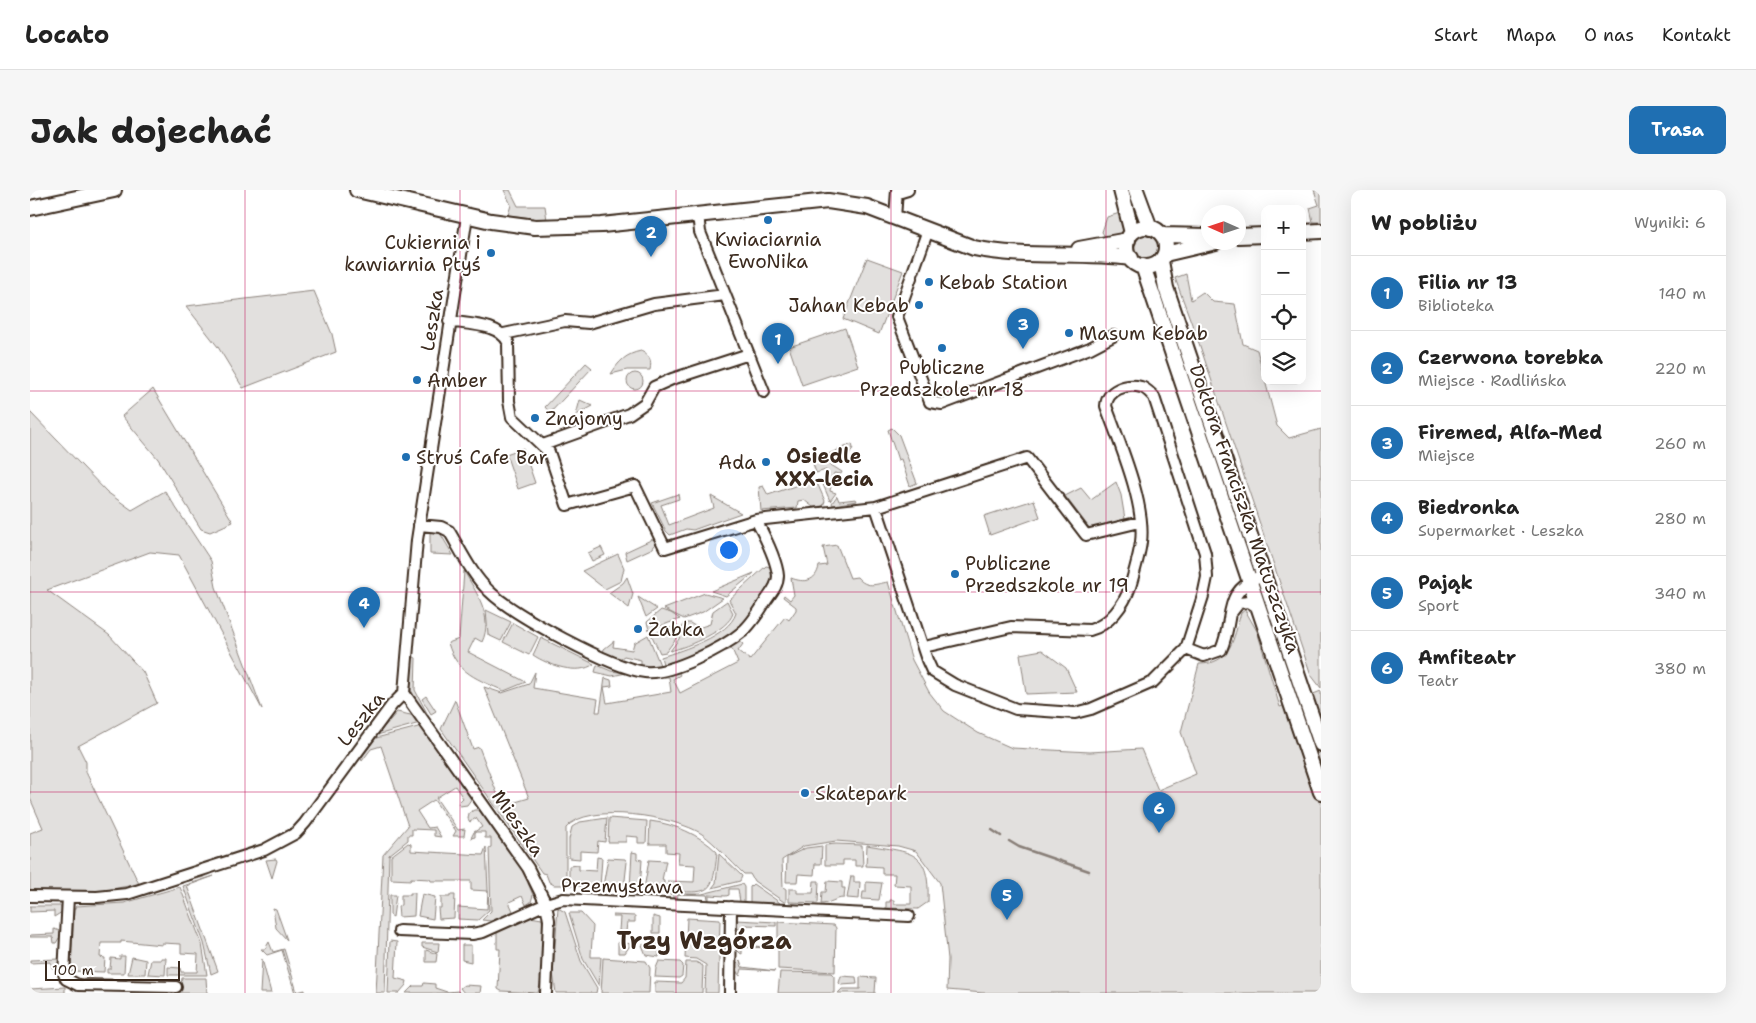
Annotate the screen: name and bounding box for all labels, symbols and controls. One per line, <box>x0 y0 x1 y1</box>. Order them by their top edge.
text: Locato <box>25 19 109 51</box>
text: Start <box>1434 23 1478 47</box>
text: Mapa <box>1506 23 1556 47</box>
text: O nas <box>1584 23 1634 47</box>
text: Kontakt <box>1662 23 1731 47</box>
button: Trasa <box>1629 106 1726 154</box>
text: Jak dojechać <box>30 107 272 154</box>
north arrow <box>1201 205 1246 250</box>
map controls <box>1261 205 1306 385</box>
button: + <box>1261 205 1306 250</box>
text: W pobliżu <box>1371 209 1478 237</box>
text: Wyniki: 6 <box>1634 212 1706 233</box>
marker: Kwiaciarnia EwoNika <box>762 214 774 226</box>
pin: 2 <box>635 216 667 257</box>
place label: Kwiaciarnia EwoNika <box>715 227 822 274</box>
place label: Cukiernia i kawiarnia Ptyś <box>344 230 481 277</box>
marker: Cukiernia i kawiarnia Ptyś <box>485 247 497 259</box>
button: − <box>1261 250 1306 295</box>
place label: Kebab Station <box>939 270 1068 295</box>
text: Filia nr 13 <box>1418 270 1517 295</box>
marker: Kebab Station <box>923 276 935 288</box>
text: 1 <box>1383 283 1391 304</box>
text: 140 m <box>1659 283 1706 304</box>
street label: Leszka <box>415 287 449 353</box>
place label: Jahan Kebab <box>788 293 909 318</box>
button: locate <box>1261 295 1306 340</box>
text: Biblioteka <box>1418 295 1494 316</box>
marker: Jahan Kebab <box>913 299 925 311</box>
pin: 3 <box>1007 308 1039 349</box>
place label: Masum Kebab <box>1079 321 1208 346</box>
pin: 1 <box>762 323 794 364</box>
marker: Masum Kebab <box>1063 327 1075 339</box>
button: layers <box>1261 340 1306 385</box>
marker: Publiczne Przedszkole nr 18 <box>936 342 948 354</box>
text: Czerwona torebka <box>1418 345 1603 370</box>
place label: Publiczne Przedszkole nr 18 <box>860 355 1024 402</box>
text: 2 <box>1381 358 1393 379</box>
text: 220 m <box>1654 358 1706 379</box>
street label: Doktora Franciszka Matuszczyka <box>1184 361 1306 657</box>
place label: Amber <box>427 368 488 393</box>
text: Miejsce · Radlińska <box>1418 370 1566 391</box>
marker: Amber <box>411 374 423 386</box>
place label: Znajomy <box>545 406 623 431</box>
marker: Znajomy <box>529 412 541 424</box>
text: Firemed, Alfa-Med <box>1418 420 1602 445</box>
text: 3 <box>1381 433 1393 454</box>
text: 260 m <box>1654 433 1706 454</box>
district label: Osiedle XXX-lecia <box>775 443 873 492</box>
place label: Struś Cafe Bar <box>416 445 548 470</box>
text: Miejsce <box>1418 445 1475 466</box>
place label: Ada <box>718 450 756 475</box>
marker: Struś Cafe Bar <box>400 451 412 463</box>
marker: Ada <box>760 456 772 468</box>
text: Biedronka <box>1418 495 1519 520</box>
text: 4 <box>1381 508 1393 529</box>
text: 280 m <box>1654 508 1706 529</box>
text: Supermarket · Leszka <box>1418 520 1584 541</box>
your location <box>716 537 742 563</box>
place label: Publiczne Przedszkole nr 19 <box>965 551 1129 598</box>
marker: Publiczne Przedszkole nr 19 <box>949 568 961 580</box>
text: Pająk <box>1418 570 1473 595</box>
text: 5 <box>1382 583 1392 604</box>
text: 340 m <box>1654 583 1706 604</box>
pin: 4 <box>348 587 380 628</box>
text: Sport <box>1418 595 1459 616</box>
place label: Żabka <box>648 617 704 642</box>
marker: Żabka <box>632 623 644 635</box>
text: Amfiteatr <box>1418 645 1516 670</box>
text: 6 <box>1381 658 1393 679</box>
text: 380 m <box>1654 658 1706 679</box>
text: Teatr <box>1418 670 1459 691</box>
street label: Leszka <box>332 686 390 751</box>
place label: Skatepark <box>815 781 907 806</box>
street label: Mieszka <box>486 785 550 861</box>
marker: Skatepark <box>799 787 811 799</box>
pin: 6 <box>1143 792 1175 833</box>
street label: Przemysława <box>561 872 684 900</box>
pin: 5 <box>991 879 1023 920</box>
district label: Trzy Wzgórza <box>616 925 792 957</box>
scale bar <box>45 958 180 981</box>
text: 100 m <box>52 961 94 979</box>

